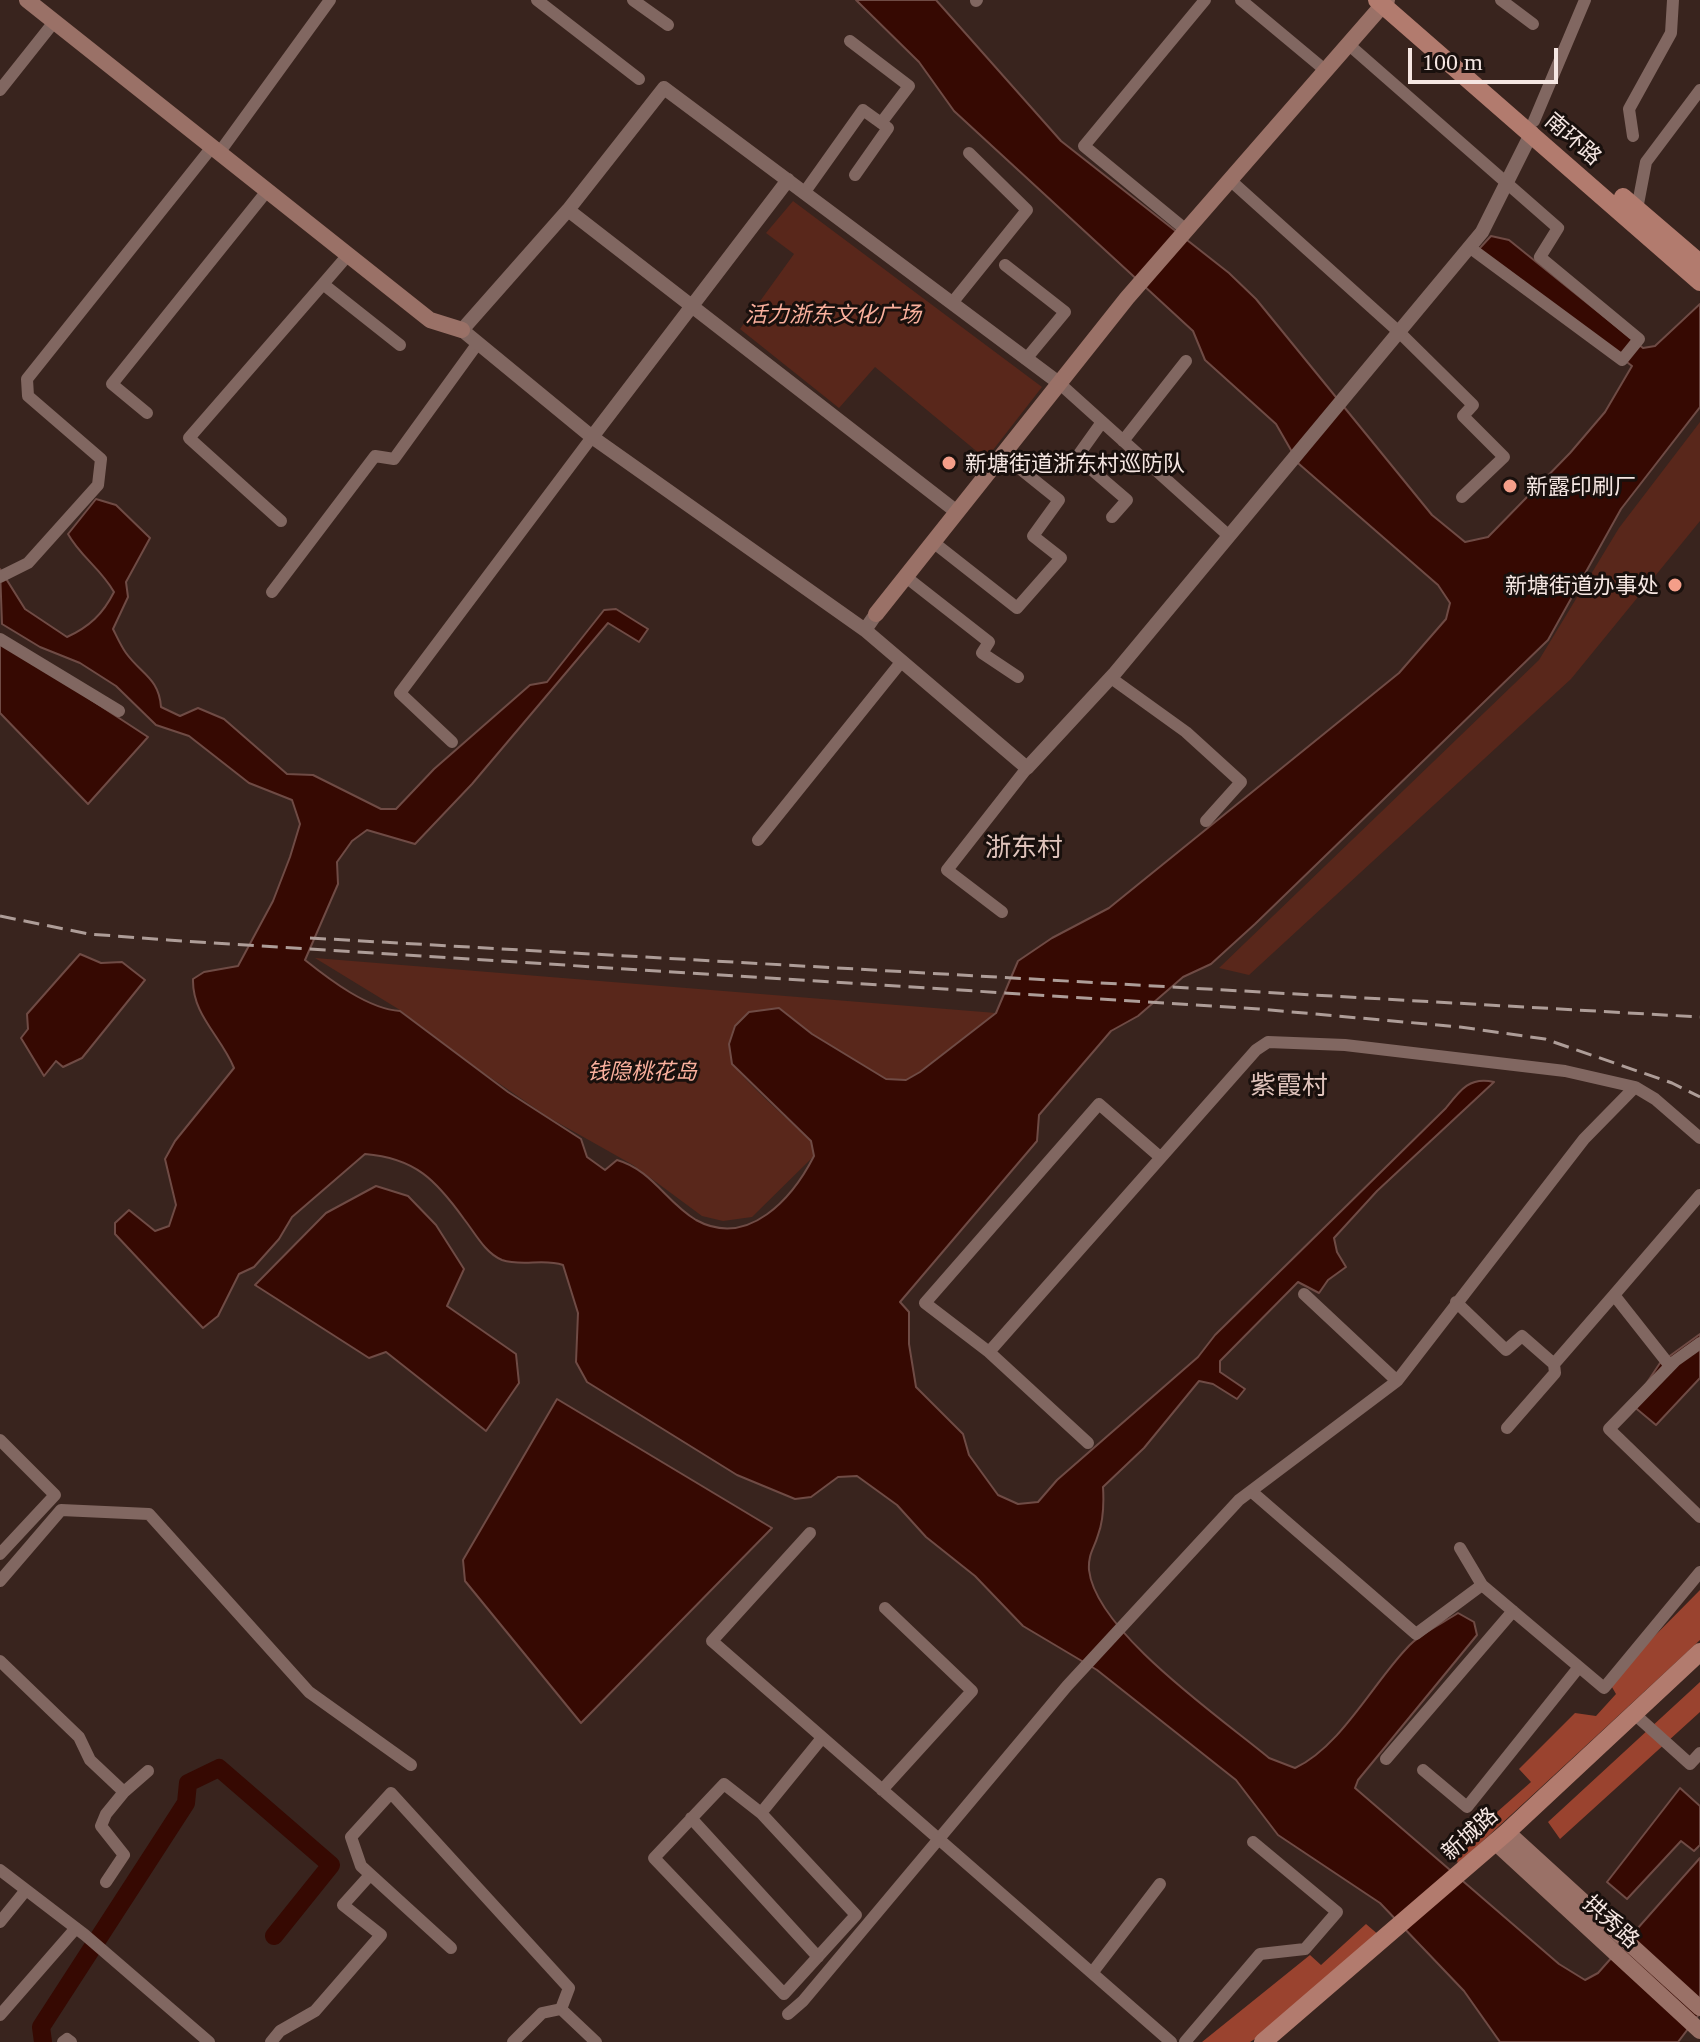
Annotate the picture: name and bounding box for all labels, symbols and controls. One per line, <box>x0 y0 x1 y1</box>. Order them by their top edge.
scale bar <box>1412 32 1562 82</box>
text: 100 m <box>1422 49 1483 75</box>
street label: 南环路 <box>1540 106 1608 170</box>
park label: 活力浙东文化广场 <box>745 301 921 327</box>
place label: 新塘街道浙东村巡防队 <box>965 450 1185 476</box>
marker: 新塘街道浙东村巡防队 <box>940 454 958 472</box>
place label: 新露印刷厂 <box>1526 473 1636 499</box>
marker: 新露印刷厂 <box>1501 477 1519 495</box>
place label: 新塘街道办事处 <box>1505 572 1659 598</box>
marker: 新塘街道办事处 <box>1666 576 1684 594</box>
district label: 浙东村 <box>985 830 1063 862</box>
park label: 钱隐桃花岛 <box>587 1058 697 1084</box>
district label: 紫霞村 <box>1250 1068 1328 1100</box>
street label: 新城路 <box>1436 1801 1502 1865</box>
street label: 拱秀路 <box>1579 1889 1645 1953</box>

